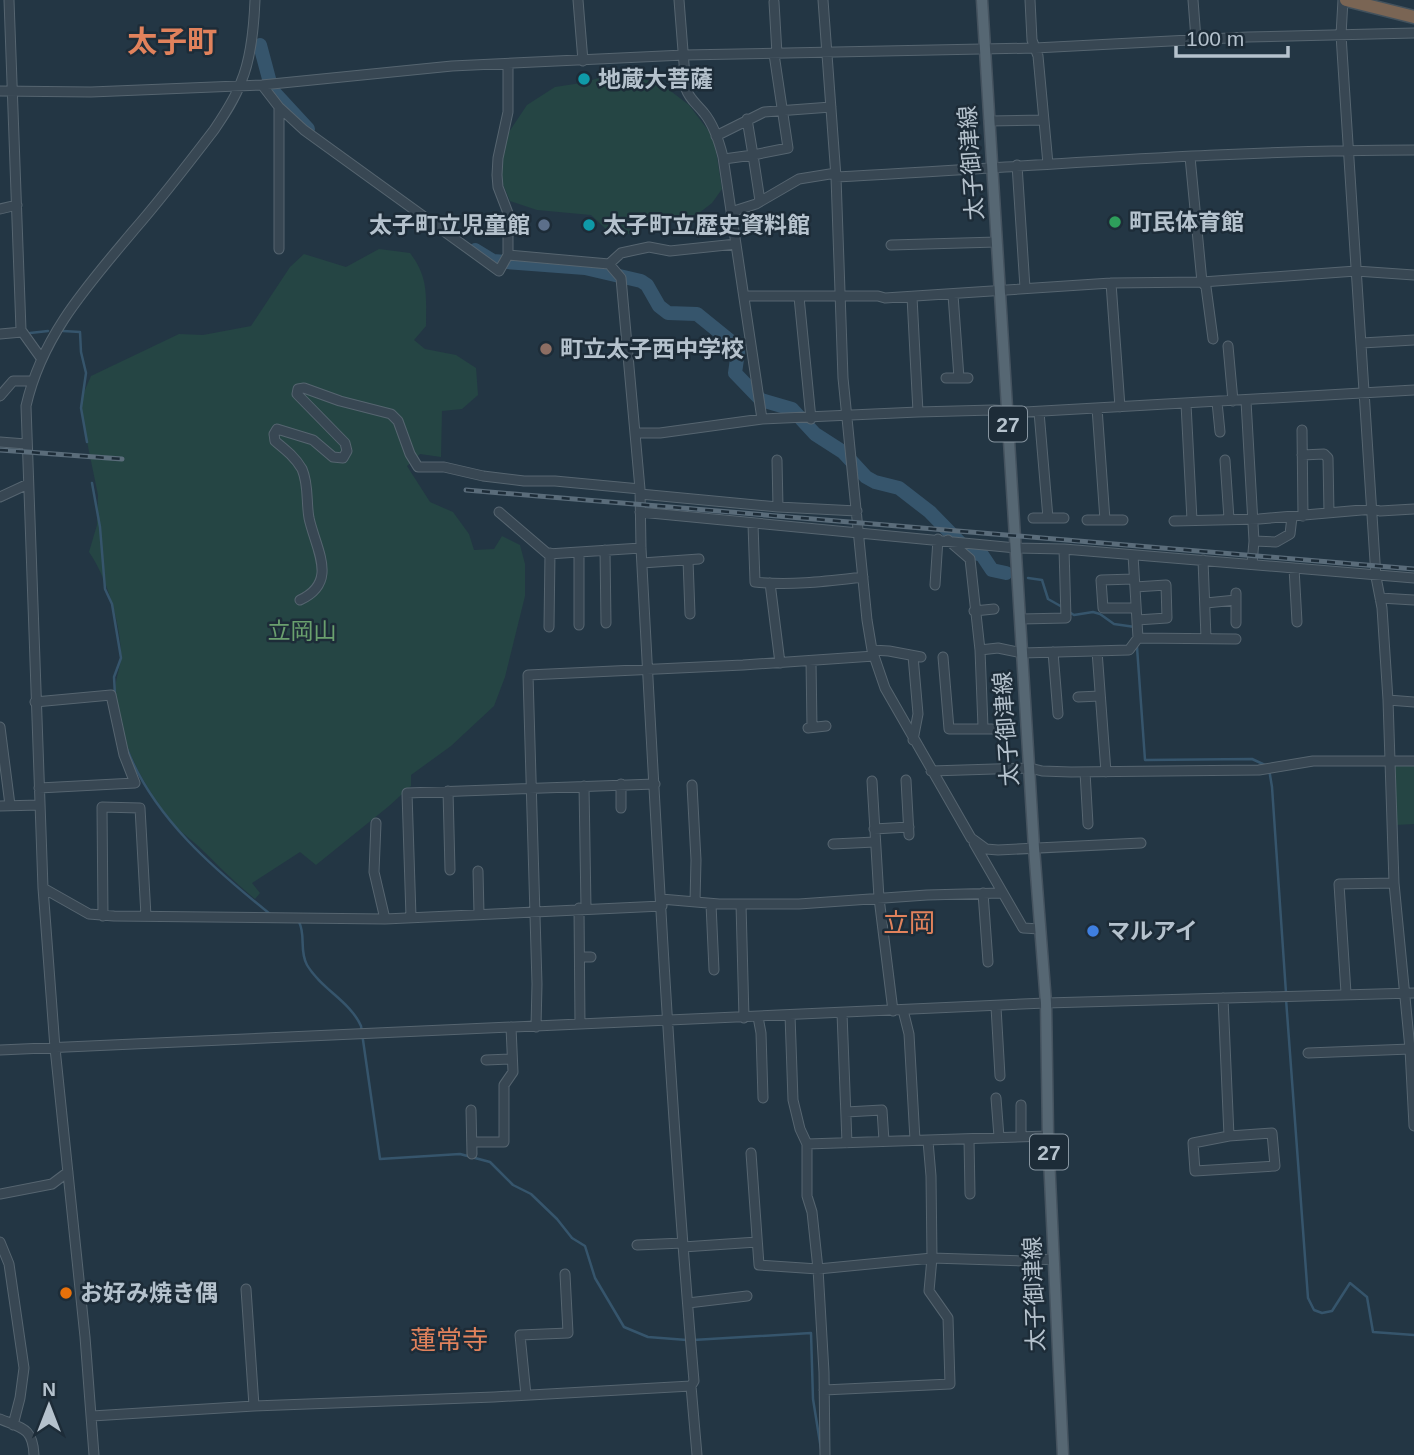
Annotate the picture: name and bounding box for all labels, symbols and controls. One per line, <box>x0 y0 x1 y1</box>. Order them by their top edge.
scale bar <box>1176 14 1288 58</box>
district label: 太子町 <box>127 25 217 58</box>
text: 100 m <box>1186 27 1244 50</box>
place label: 地蔵大菩薩 <box>598 66 713 92</box>
marker: 地蔵大菩薩 <box>576 71 592 87</box>
street label: 太子御津線 <box>954 105 988 221</box>
place label: 町民体育館 <box>1129 209 1244 235</box>
place label: 太子町立児童館 <box>369 212 530 238</box>
place label: 太子町立歴史資料館 <box>603 212 810 238</box>
marker: 町民体育館 <box>1107 214 1123 230</box>
marker: 太子町立児童館 <box>536 217 552 233</box>
marker: 太子町立歴史資料館 <box>581 217 597 233</box>
place label: 町立太子西中学校 <box>560 336 744 362</box>
marker: 町立太子西中学校 <box>538 341 554 357</box>
road number: 27 <box>989 406 1027 442</box>
park label: 立岡山 <box>268 618 337 644</box>
street label: 太子御津線 <box>989 671 1023 787</box>
district label: 立岡 <box>883 908 935 938</box>
place label: マルアイ <box>1107 918 1198 944</box>
marker: マルアイ <box>1085 923 1101 939</box>
road number: 27 <box>1030 1134 1068 1170</box>
street label: 太子御津線 <box>1019 1236 1049 1352</box>
place label: お好み焼き偶 <box>80 1280 218 1306</box>
marker: お好み焼き偶 <box>58 1285 74 1301</box>
district label: 蓮常寺 <box>410 1325 488 1355</box>
north arrow <box>14 1371 84 1441</box>
text: N <box>42 1379 56 1400</box>

